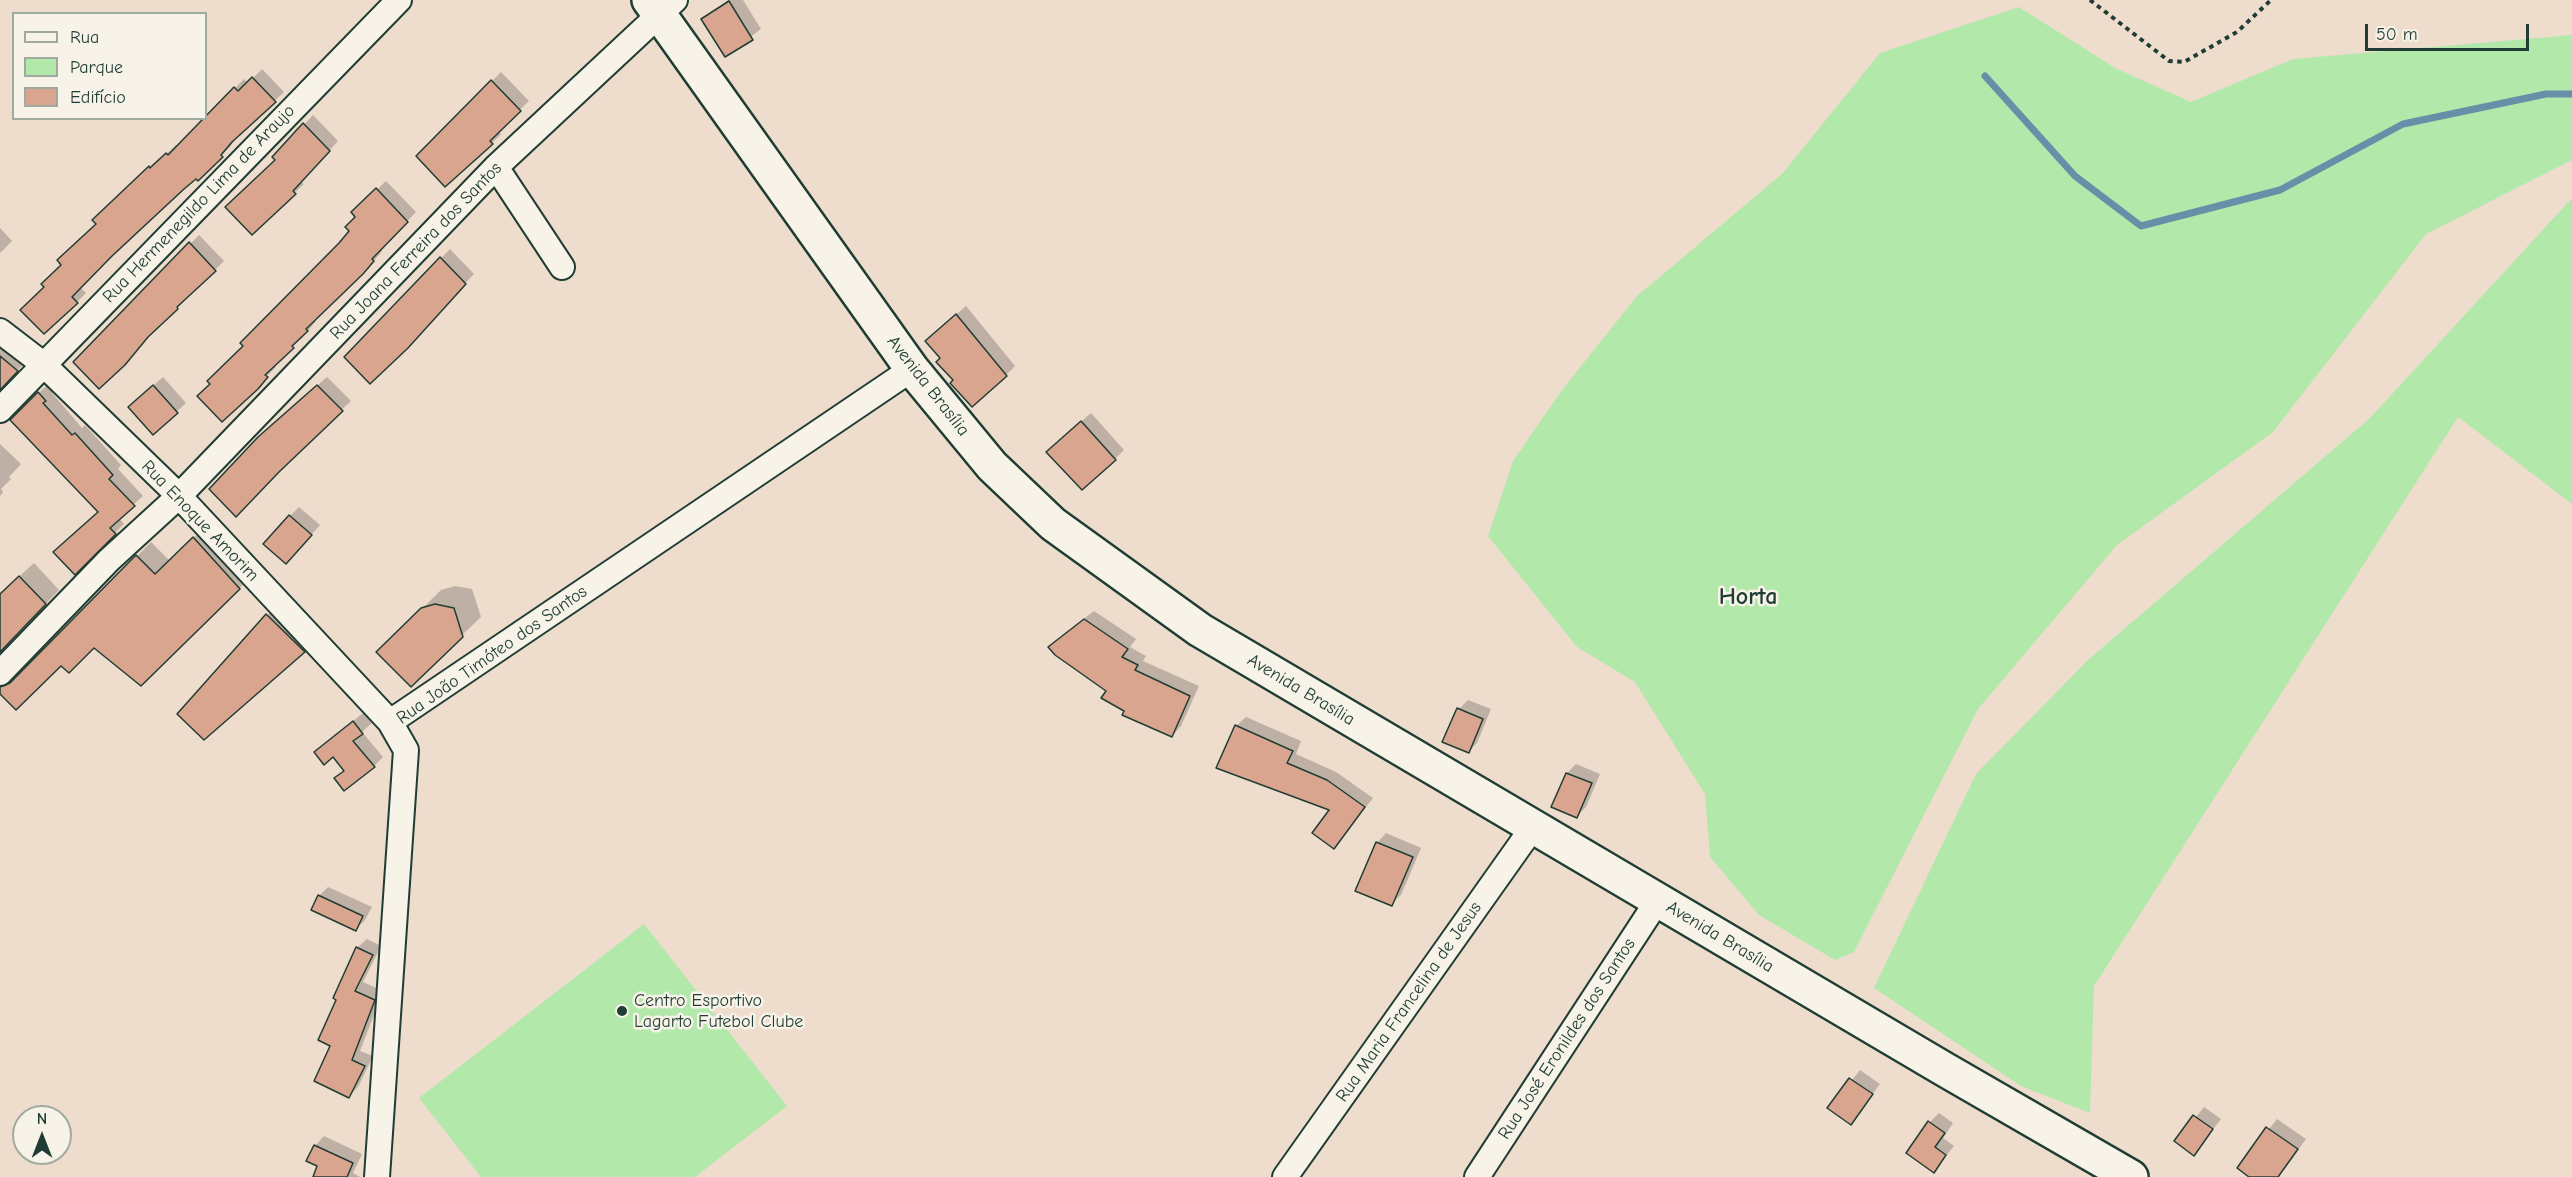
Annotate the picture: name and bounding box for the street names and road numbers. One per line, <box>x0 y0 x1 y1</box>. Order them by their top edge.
street label: Rua Hermenegildo Lima de Araujo <box>98 100 300 308</box>
street label: Rua Joana Ferreira dos Santos <box>326 158 506 344</box>
street label: Avenida Brasília <box>882 331 974 441</box>
street label: Rua Enoque Amorim <box>137 456 263 586</box>
street label: Rua João Timóteo dos Santos <box>392 581 592 729</box>
street label: Avenida Brasília <box>1243 649 1359 731</box>
street label: Avenida Brasília <box>1662 896 1778 978</box>
street label: Rua Maria Francelina de Jesus <box>1331 898 1487 1106</box>
street label: Rua José Eronildes dos Santos <box>1494 934 1640 1144</box>

